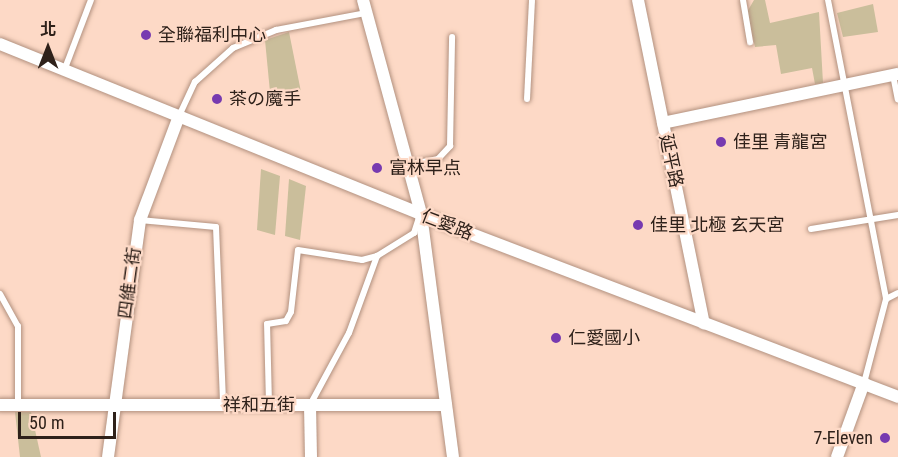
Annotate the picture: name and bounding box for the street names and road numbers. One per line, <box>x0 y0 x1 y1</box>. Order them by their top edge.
street label: 延平路 <box>655 132 687 190</box>
street label: 仁愛路 <box>418 205 476 245</box>
street label: 四維二街 <box>114 246 146 320</box>
street label: 祥和五街 <box>223 394 295 416</box>

